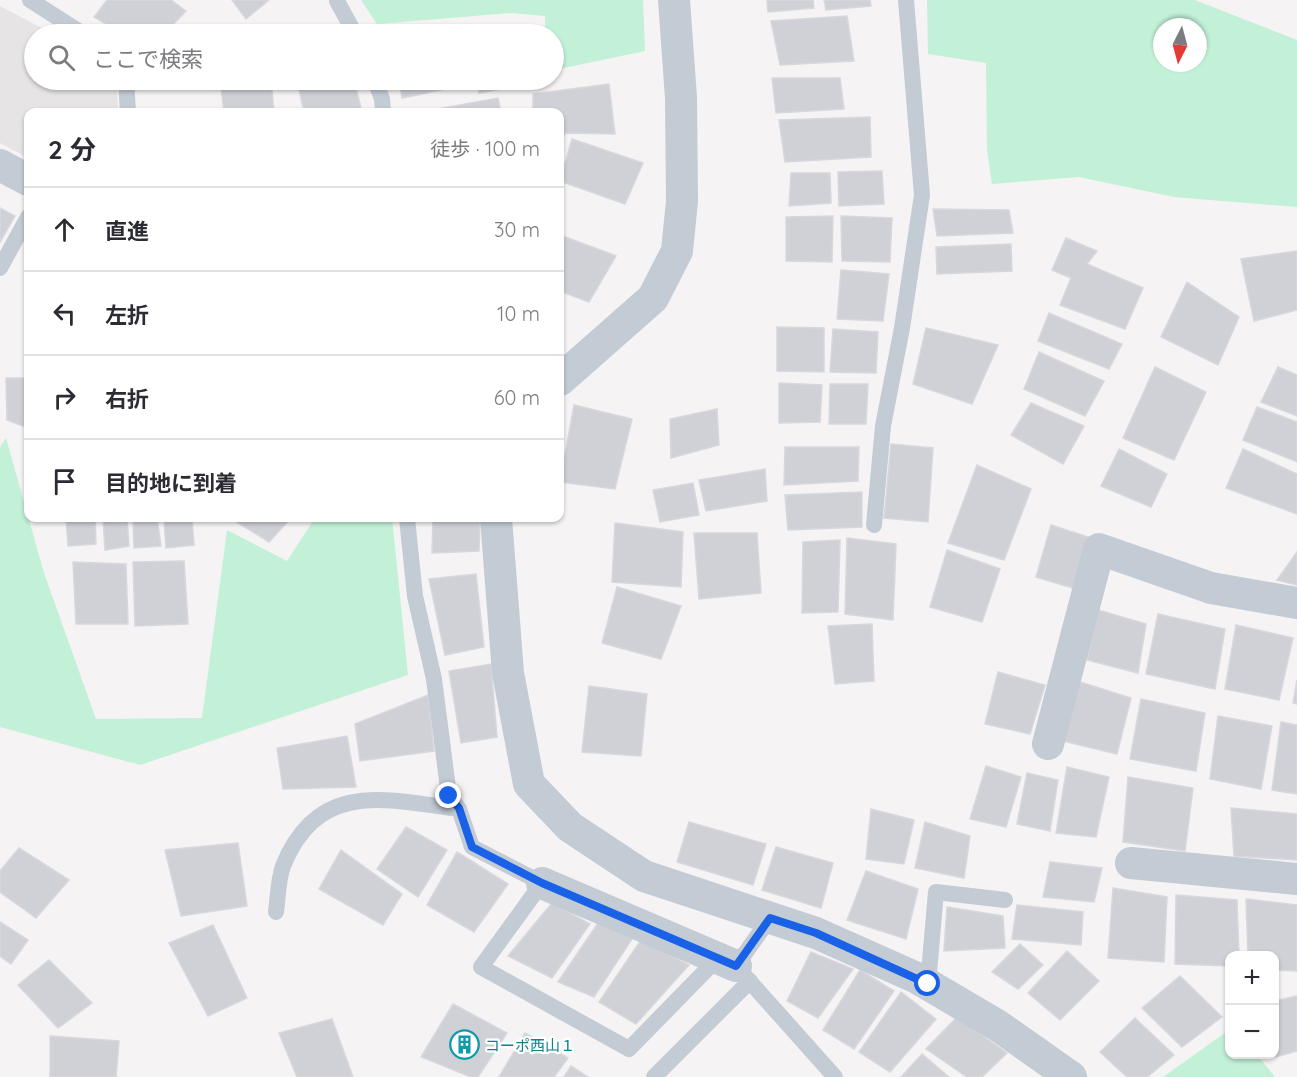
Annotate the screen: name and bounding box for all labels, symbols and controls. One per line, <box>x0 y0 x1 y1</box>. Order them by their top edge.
north arrow <box>1153 18 1207 72</box>
search box <box>24 24 564 90</box>
icon: search <box>45 41 78 74</box>
text: ここで検索 <box>93 45 203 73</box>
text: 2 分 <box>48 133 96 166</box>
text: 徒歩 · 100 m <box>430 136 540 161</box>
icon: ahead <box>48 213 81 246</box>
text: 直進 <box>105 217 149 245</box>
text: 30 m <box>494 217 540 242</box>
icon: left <box>48 297 81 330</box>
text: 左折 <box>105 301 149 329</box>
text: 10 m <box>497 301 540 326</box>
icon: right <box>48 381 81 414</box>
text: 右折 <box>105 385 149 413</box>
text: 60 m <box>494 385 540 410</box>
icon: arrive <box>48 465 81 498</box>
text: 目的地に到着 <box>105 469 237 497</box>
route end <box>435 782 461 808</box>
map controls <box>1225 951 1279 1059</box>
button: + <box>1225 951 1279 1005</box>
route start <box>914 970 940 996</box>
button: − <box>1225 1005 1279 1059</box>
building icon: コーポ西山１ <box>448 1029 480 1061</box>
place label: コーポ西山１ <box>485 1036 575 1055</box>

